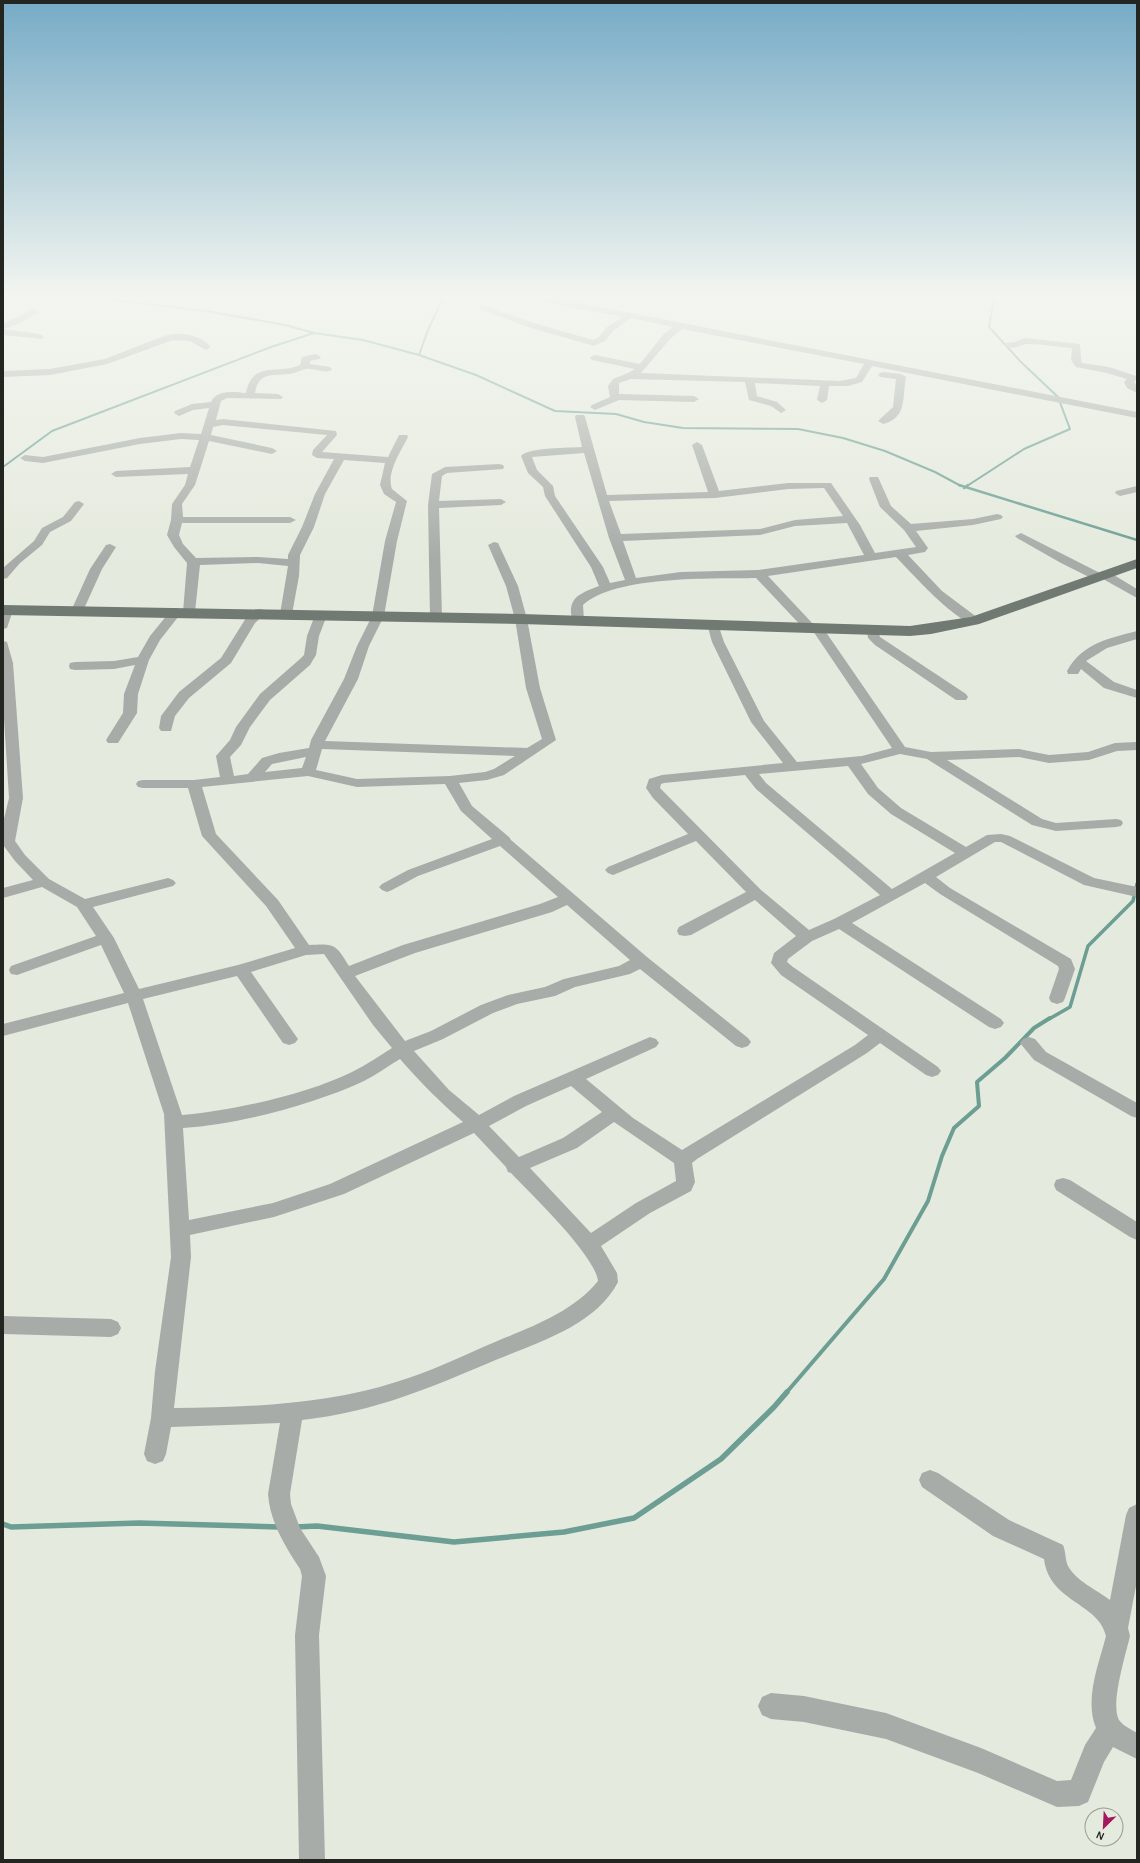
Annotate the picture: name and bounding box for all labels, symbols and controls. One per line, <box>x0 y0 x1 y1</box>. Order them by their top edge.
north arrow <box>1084 1807 1124 1847</box>
text: N <box>1094 1828 1106 1843</box>

